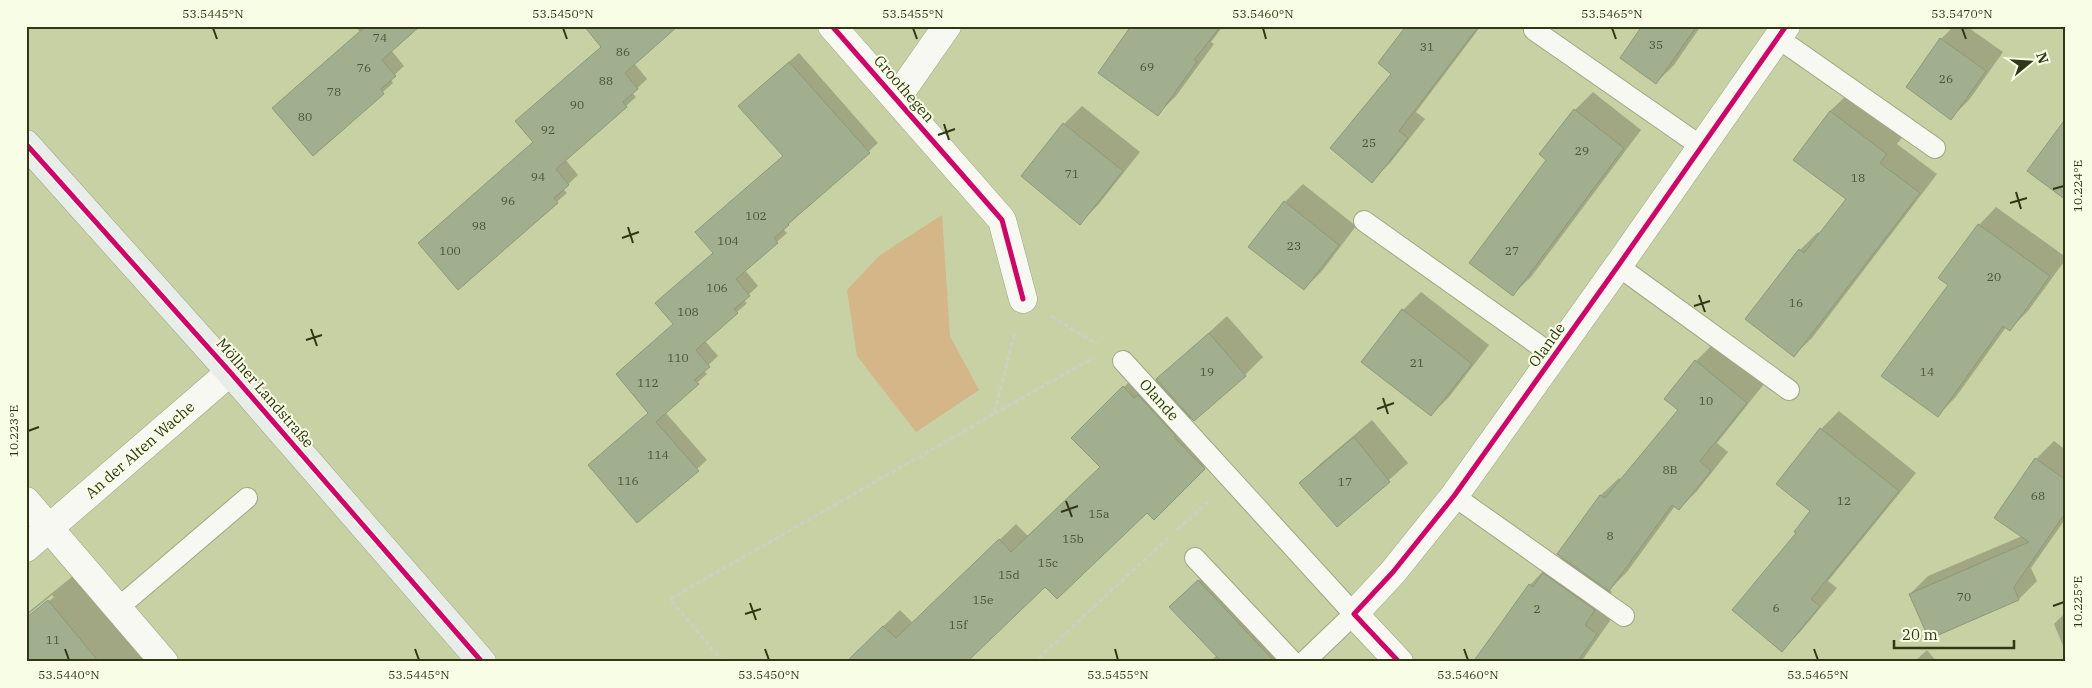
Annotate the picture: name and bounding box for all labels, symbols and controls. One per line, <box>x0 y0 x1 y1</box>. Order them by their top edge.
text: 53.5445°N <box>182 6 244 21</box>
text: 53.5450°N <box>532 6 594 21</box>
text: 53.5455°N <box>882 6 944 21</box>
text: 53.5460°N <box>1232 6 1294 21</box>
text: 53.5465°N <box>1581 6 1643 21</box>
text: 53.5470°N <box>1931 6 1993 21</box>
house number: 74 <box>373 30 387 45</box>
house number: 35 <box>1649 37 1663 52</box>
north arrow <box>2004 38 2054 88</box>
house number: 31 <box>1420 39 1434 54</box>
house number: 86 <box>616 44 630 59</box>
text: N <box>2032 50 2053 66</box>
street label: Groothegen <box>870 51 939 127</box>
house number: 69 <box>1140 59 1154 74</box>
house number: 76 <box>357 60 371 75</box>
house number: 26 <box>1939 71 1953 86</box>
house number: 88 <box>599 73 613 88</box>
house number: 78 <box>327 84 341 99</box>
house number: 90 <box>570 97 584 112</box>
house number: 80 <box>298 109 312 124</box>
house number: 92 <box>541 122 555 137</box>
house number: 25 <box>1362 135 1376 150</box>
house number: 29 <box>1575 143 1589 158</box>
text: 10.224°E <box>2070 160 2085 212</box>
house number: 71 <box>1065 166 1079 181</box>
house number: 94 <box>531 169 545 184</box>
house number: 18 <box>1851 170 1865 185</box>
house number: 96 <box>501 193 515 208</box>
house number: 102 <box>745 208 767 223</box>
house number: 98 <box>472 218 486 233</box>
house number: 104 <box>717 233 739 248</box>
house number: 23 <box>1287 238 1301 253</box>
house number: 100 <box>439 243 461 258</box>
house number: 27 <box>1505 243 1519 258</box>
house number: 20 <box>1987 269 2001 284</box>
house number: 106 <box>706 280 728 295</box>
house number: 16 <box>1789 295 1803 310</box>
house number: 108 <box>677 304 699 319</box>
street label: Olande <box>1524 319 1569 371</box>
street label: Möllner Landstraße <box>213 334 318 451</box>
house number: 110 <box>667 350 689 365</box>
house number: 21 <box>1410 355 1424 370</box>
house number: 19 <box>1200 364 1214 379</box>
house number: 14 <box>1920 364 1934 379</box>
house number: 112 <box>637 375 659 390</box>
street label: Olande <box>1136 375 1183 425</box>
house number: 10 <box>1699 393 1713 408</box>
street label: An der Alten Wache <box>81 397 198 502</box>
text: 10.223°E <box>6 405 21 457</box>
house number: 114 <box>647 447 669 462</box>
house number: 8B <box>1662 462 1678 477</box>
house number: 116 <box>617 473 639 488</box>
house number: 17 <box>1338 474 1352 489</box>
house number: 68 <box>2031 488 2045 503</box>
house number: 12 <box>1837 493 1851 508</box>
house number: 15a <box>1089 506 1110 521</box>
house number: 8 <box>1606 528 1614 543</box>
house number: 15b <box>1062 531 1084 546</box>
house number: 15c <box>1038 555 1058 570</box>
house number: 15d <box>998 567 1020 582</box>
text: 10.225°E <box>2070 576 2085 628</box>
house number: 70 <box>1957 589 1971 604</box>
house number: 15e <box>973 592 993 607</box>
house number: 6 <box>1772 600 1780 615</box>
house number: 2 <box>1533 601 1541 616</box>
house number: 15f <box>949 617 968 632</box>
scale bar <box>1894 618 2014 650</box>
text: 20 m <box>1902 625 1938 644</box>
house number: 11 <box>46 632 60 647</box>
text: 53.5440°N <box>38 667 100 682</box>
text: 53.5445°N <box>388 667 450 682</box>
text: 53.5450°N <box>738 667 800 682</box>
text: 53.5455°N <box>1087 667 1149 682</box>
text: 53.5460°N <box>1437 667 1499 682</box>
text: 53.5465°N <box>1787 667 1849 682</box>

